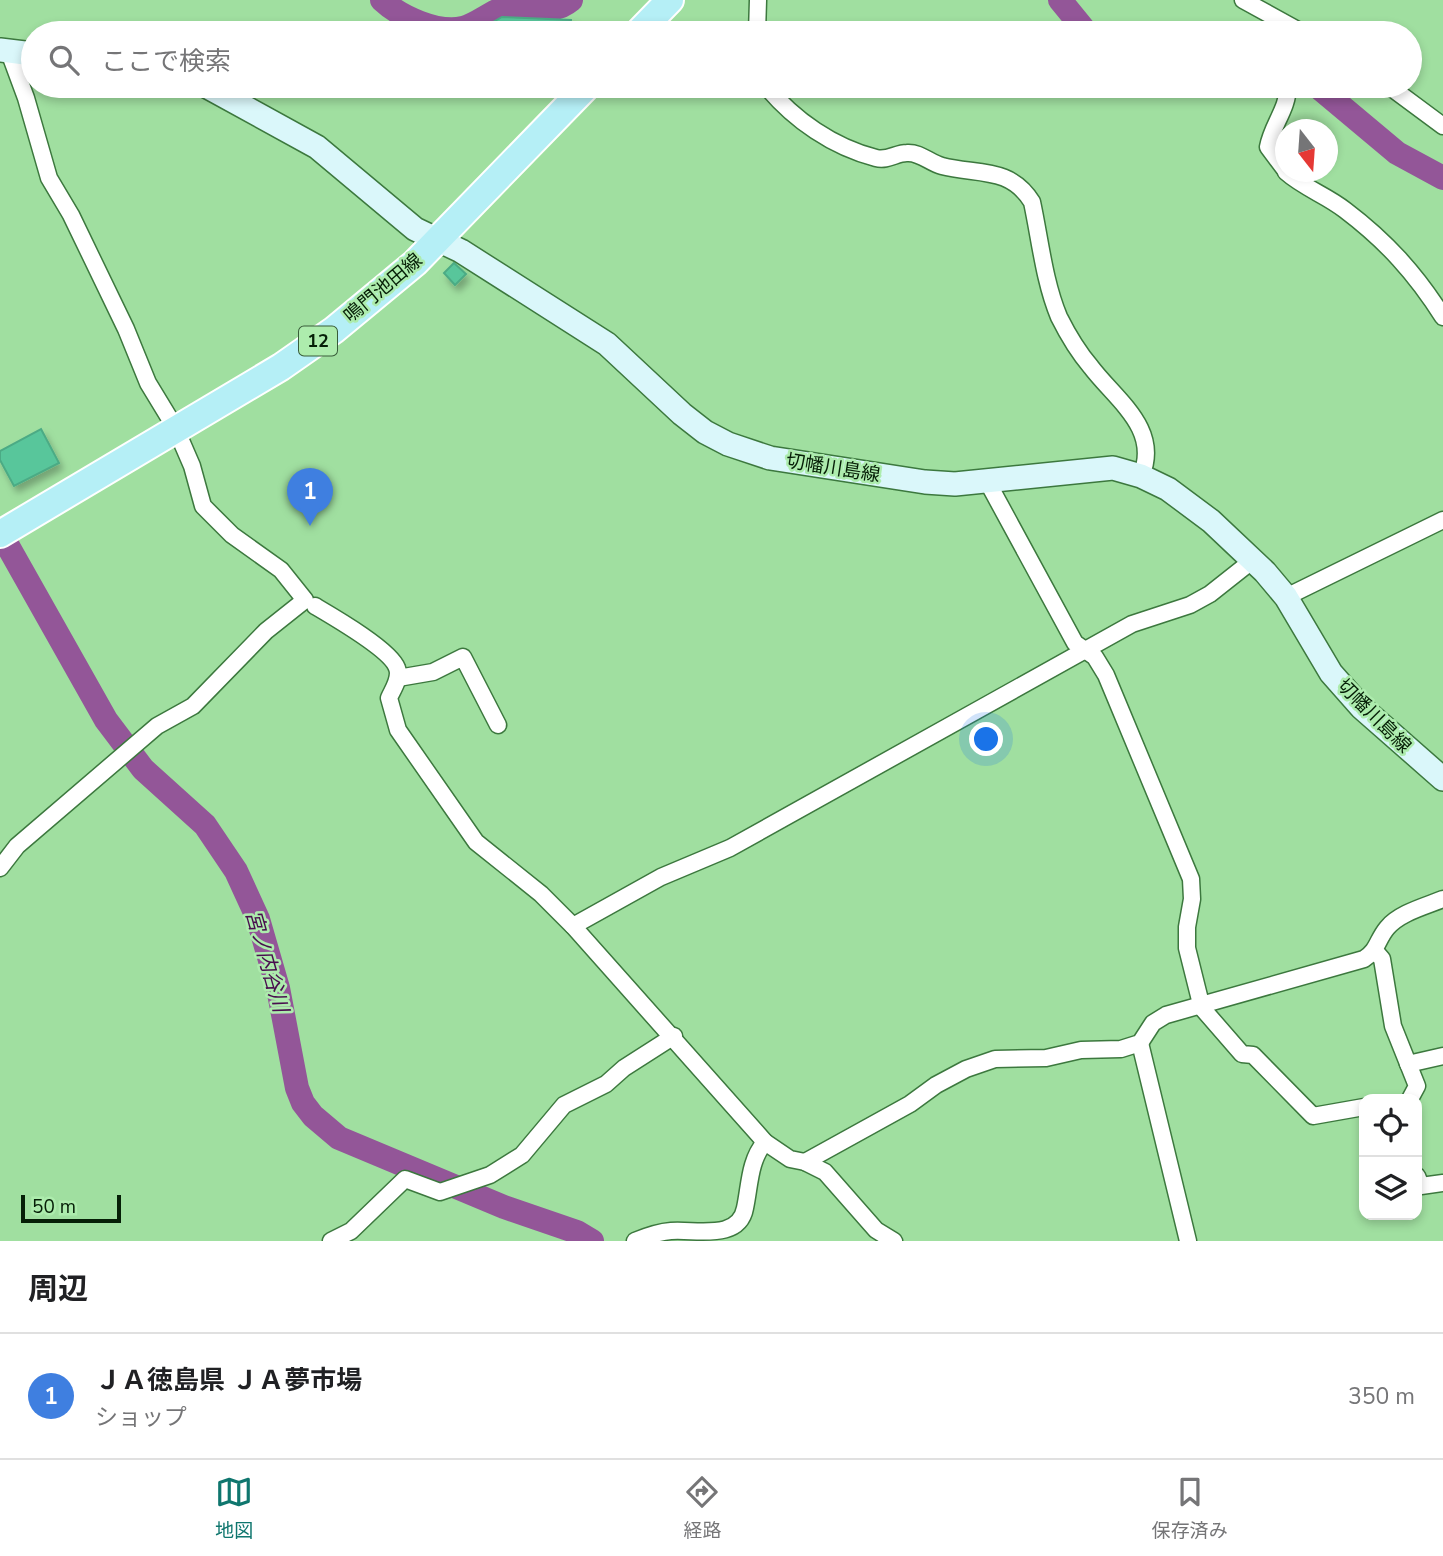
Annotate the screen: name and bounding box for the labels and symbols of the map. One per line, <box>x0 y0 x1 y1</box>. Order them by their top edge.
north arrow <box>1275 119 1338 182</box>
street label: 鳴門池田線 <box>338 248 428 328</box>
road number: 12 <box>299 326 337 356</box>
street label: 切幡川島線 <box>784 448 882 488</box>
pin: 1 <box>287 468 333 526</box>
street label: 切幡川島線 <box>1331 673 1417 759</box>
your location <box>969 722 1003 756</box>
water label: 宮ノ内谷川 <box>239 907 295 1017</box>
scale bar <box>21 1192 121 1224</box>

